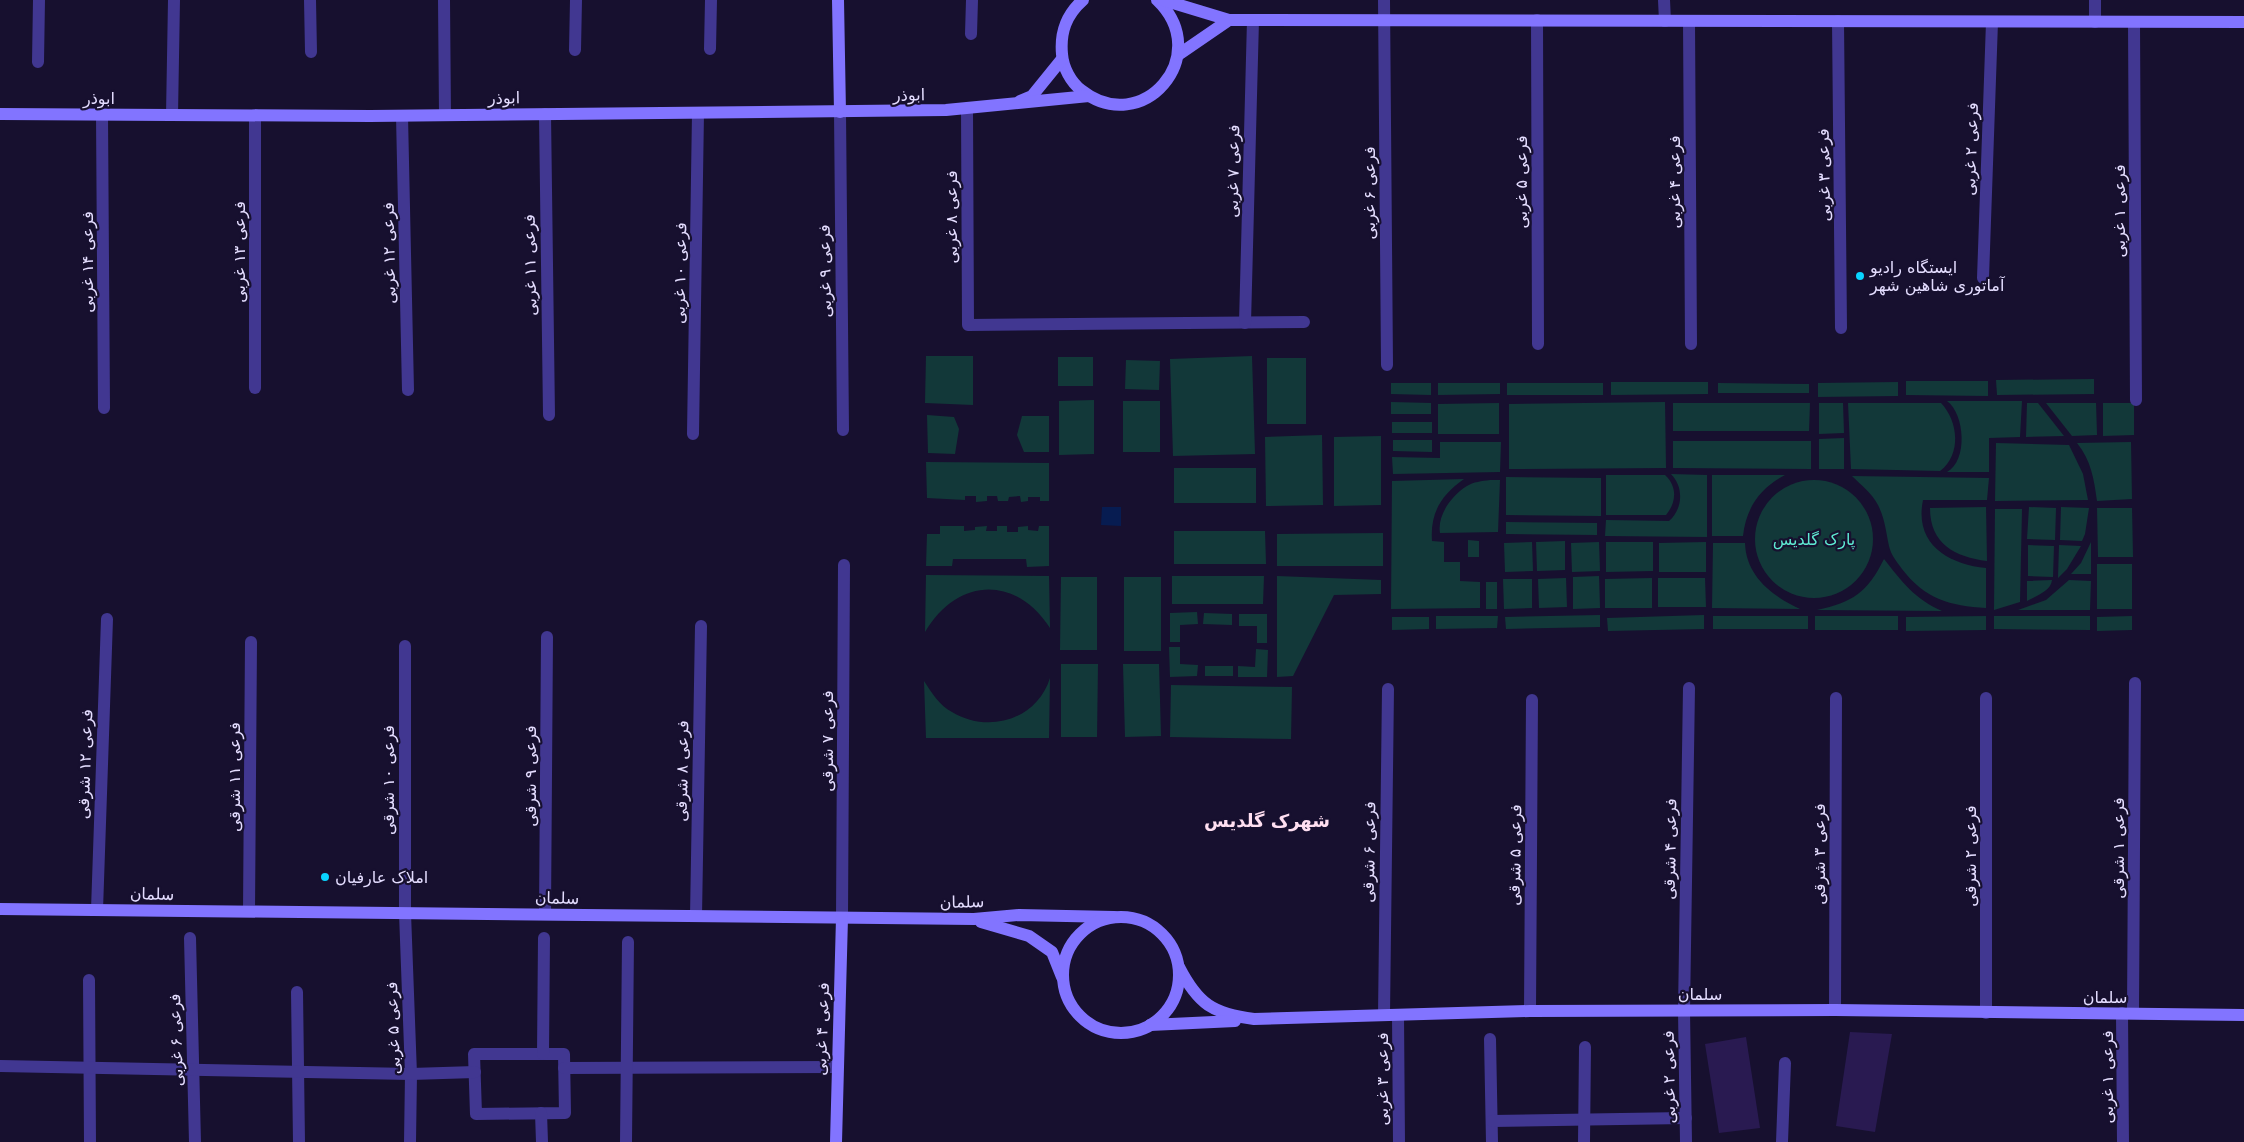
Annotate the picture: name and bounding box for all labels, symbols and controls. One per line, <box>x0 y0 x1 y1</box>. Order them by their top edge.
street label: ابوذر <box>892 85 925 106</box>
street label: ابوذر <box>487 88 520 109</box>
street label: ابوذر <box>82 89 115 109</box>
street label: فرعی ۲ غربی <box>1960 102 1983 196</box>
street label: فرعی ۷ غربی <box>1223 124 1244 218</box>
street label: فرعی ۳ غربی <box>1814 128 1835 222</box>
street label: فرعی ۵ غربی <box>1512 135 1532 229</box>
street label: فرعی ۴ غربی <box>1665 135 1685 229</box>
street label: فرعی ۶ غربی <box>1360 146 1380 240</box>
street label: فرعی ۱ غربی <box>2110 164 2130 258</box>
street label: فرعی ۸ غربی <box>942 170 962 264</box>
street label: فرعی ۱۳ غربی <box>230 201 250 303</box>
street label: فرعی ۱۲ غربی <box>379 202 400 304</box>
street label: فرعی ۱۴ غربی <box>78 211 98 313</box>
street label: فرعی ۱۱ غربی <box>520 214 541 316</box>
street label: فرعی ۱۰ غربی <box>670 222 691 324</box>
street label: فرعی ۹ غربی <box>815 224 836 318</box>
place label: ایستگاه رادیو آماتوری شاهین شهر <box>1869 258 2006 296</box>
marker: ایستگاه رادیو آماتوری شاهین شهر <box>1854 270 1866 282</box>
park label: پارک گلدیس <box>1773 530 1855 550</box>
street label: فرعی ۷ شرقی <box>818 690 838 792</box>
street label: فرعی ۱۲ شرقی <box>74 709 97 819</box>
street label: فرعی ۸ شرقی <box>672 720 693 822</box>
street label: فرعی ۱۱ شرقی <box>225 722 245 832</box>
street label: فرعی ۱۰ شرقی <box>379 725 399 835</box>
street label: فرعی ۹ شرقی <box>521 725 541 827</box>
street label: فرعی ۱ شرقی <box>2109 797 2129 899</box>
street label: فرعی ۴ شرقی <box>1660 798 1681 900</box>
street label: فرعی ۶ شرقی <box>1359 801 1380 903</box>
street label: فرعی ۳ شرقی <box>1810 803 1830 905</box>
street label: فرعی ۵ شرقی <box>1505 804 1526 906</box>
street label: فرعی ۲ شرقی <box>1961 805 1981 907</box>
district label: شهرک گلدیس <box>1204 810 1330 832</box>
place label: املاک عارفیان <box>335 868 428 888</box>
marker: املاک عارفیان <box>319 871 331 883</box>
street label: سلمان <box>130 884 174 904</box>
street label: سلمان <box>535 888 579 908</box>
street label: سلمان <box>940 892 984 912</box>
street label: فرعی ۵ غربی <box>382 981 405 1075</box>
street label: فرعی ۴ غربی <box>811 982 834 1076</box>
street label: سلمان <box>1678 985 1722 1004</box>
street label: سلمان <box>2083 988 2127 1007</box>
street label: فرعی ۶ غربی <box>165 993 188 1087</box>
street label: فرعی ۲ غربی <box>1659 1030 1680 1124</box>
street label: فرعی ۱ غربی <box>2098 1030 2118 1124</box>
street label: فرعی ۳ غربی <box>1373 1032 1393 1126</box>

